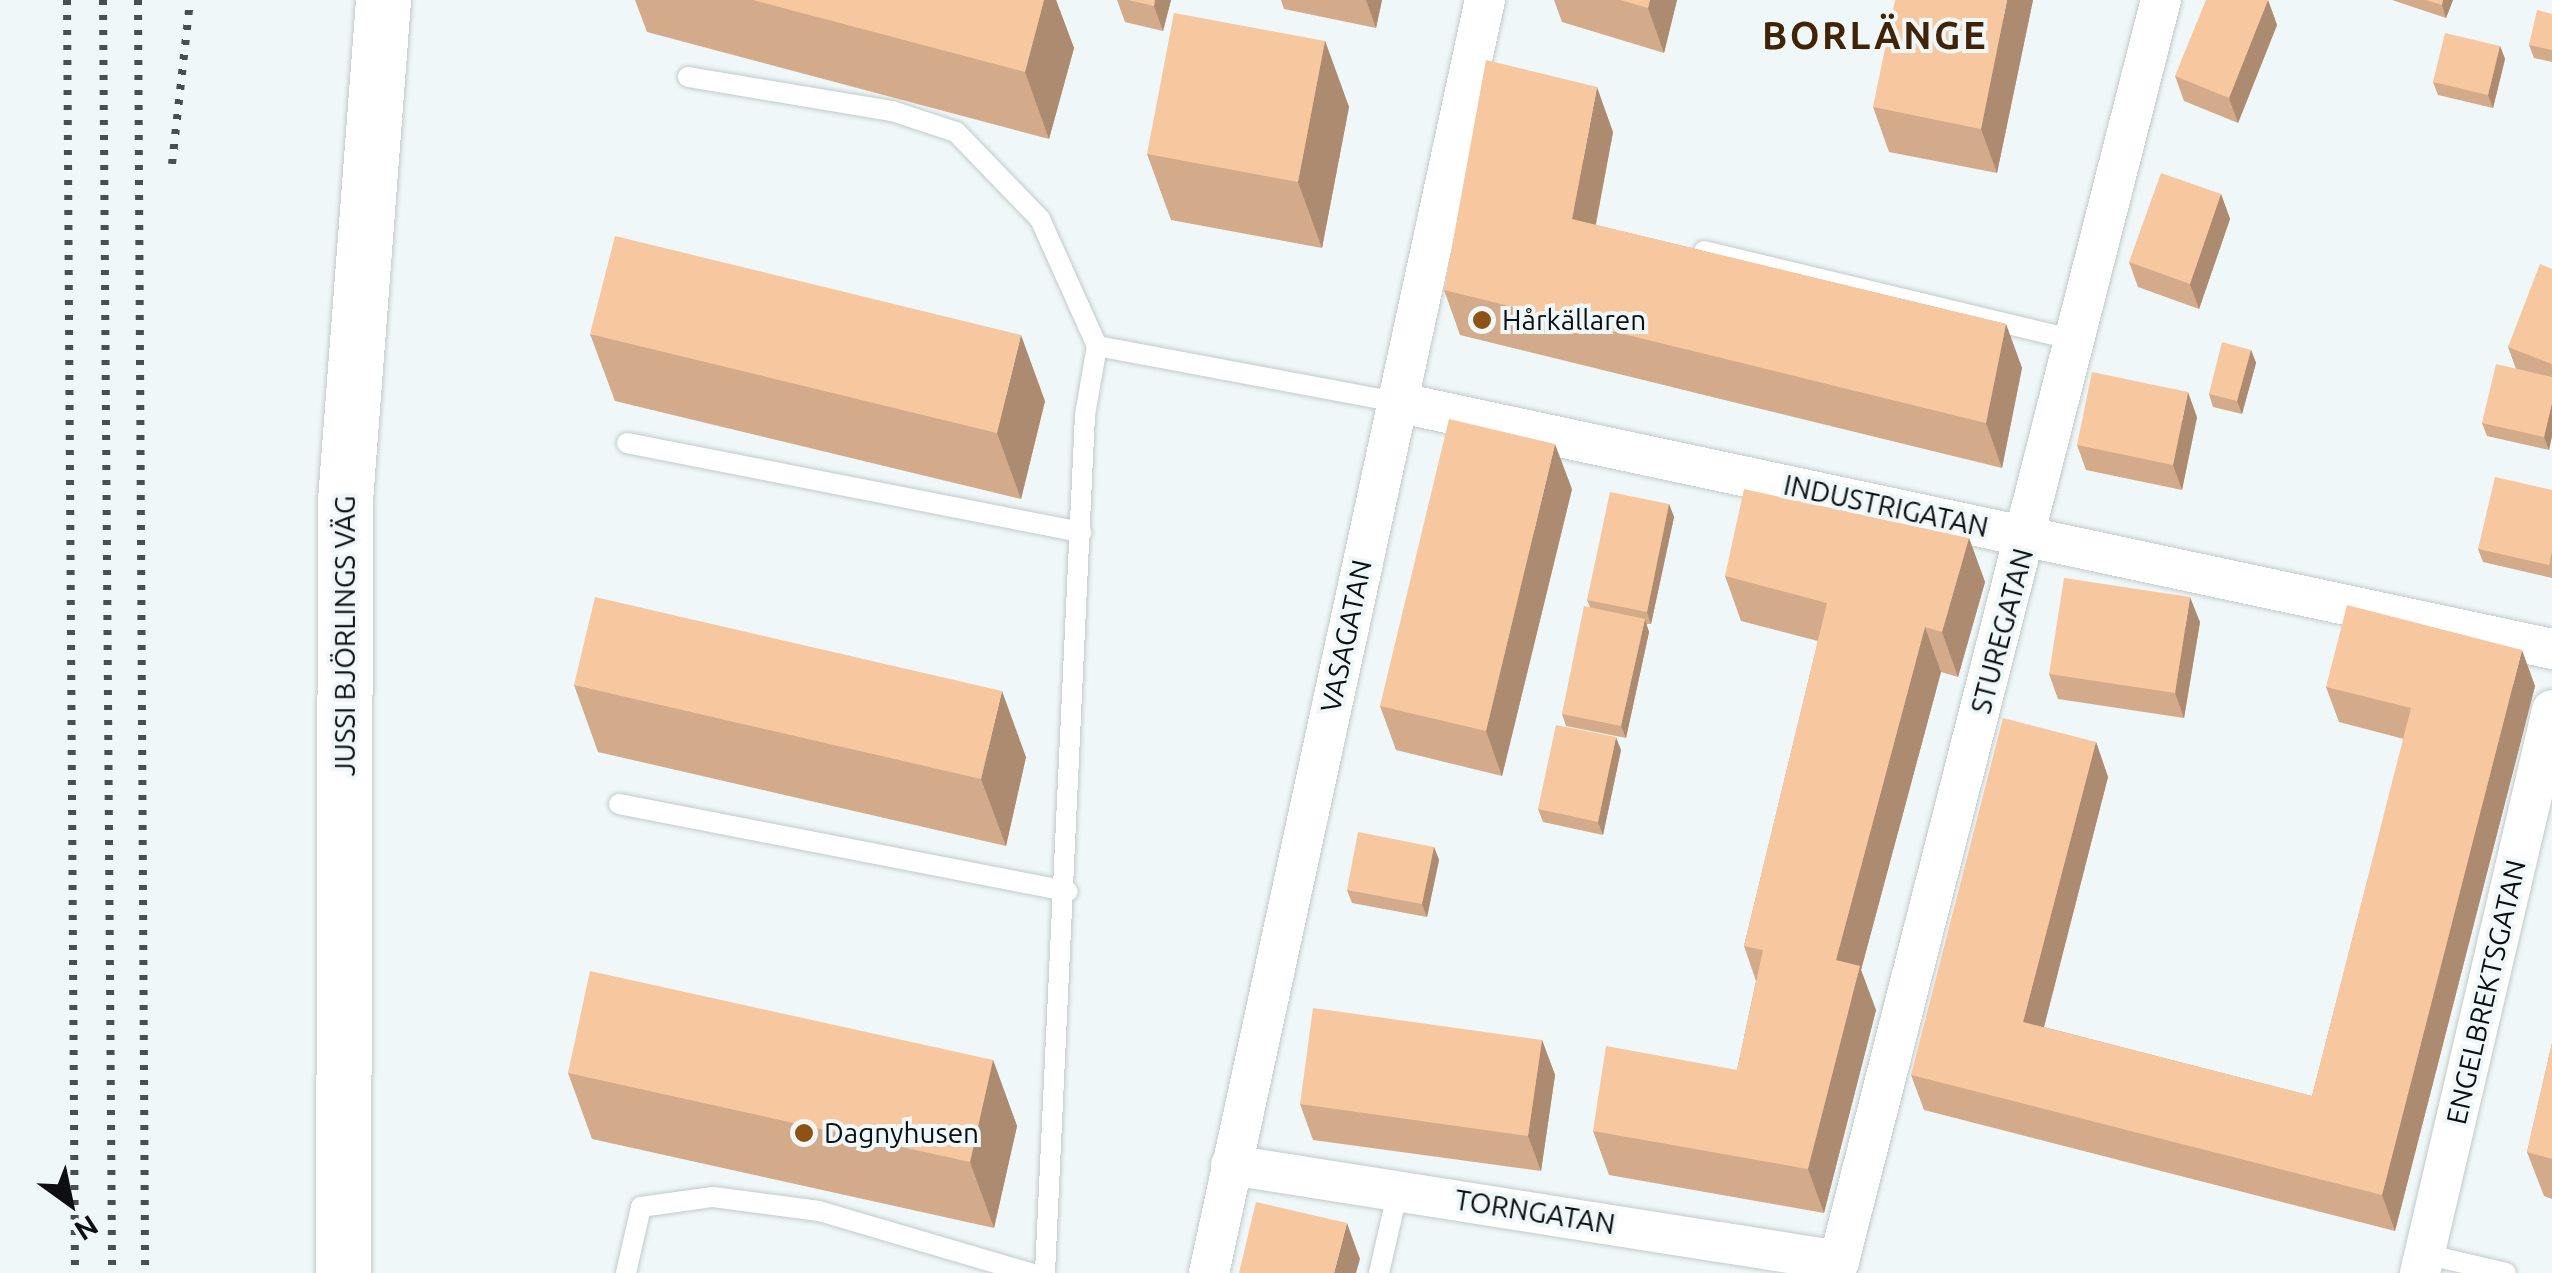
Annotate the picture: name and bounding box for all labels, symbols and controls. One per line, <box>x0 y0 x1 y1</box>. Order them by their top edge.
district label: BORLÄNGE <box>1762 13 1988 59</box>
place label: Hårkällaren <box>1502 303 1646 337</box>
marker: Hårkällaren <box>1471 309 1493 331</box>
street label: INDUSTRIGATAN <box>1781 468 1991 544</box>
street label: JUSSI BJÖRLINGS VÄG <box>328 496 362 776</box>
street label: STUREGATAN <box>1964 545 2040 717</box>
street label: VASAGATAN <box>1313 557 1379 715</box>
street label: ENGELBREKTSGATAN <box>2439 856 2533 1128</box>
place label: Dagnyhusen <box>824 1116 979 1150</box>
marker: Dagnyhusen <box>793 1122 815 1144</box>
north arrow <box>20 1153 120 1253</box>
street label: TORNGATAN <box>1453 1183 1617 1241</box>
text: N <box>69 1210 104 1247</box>

